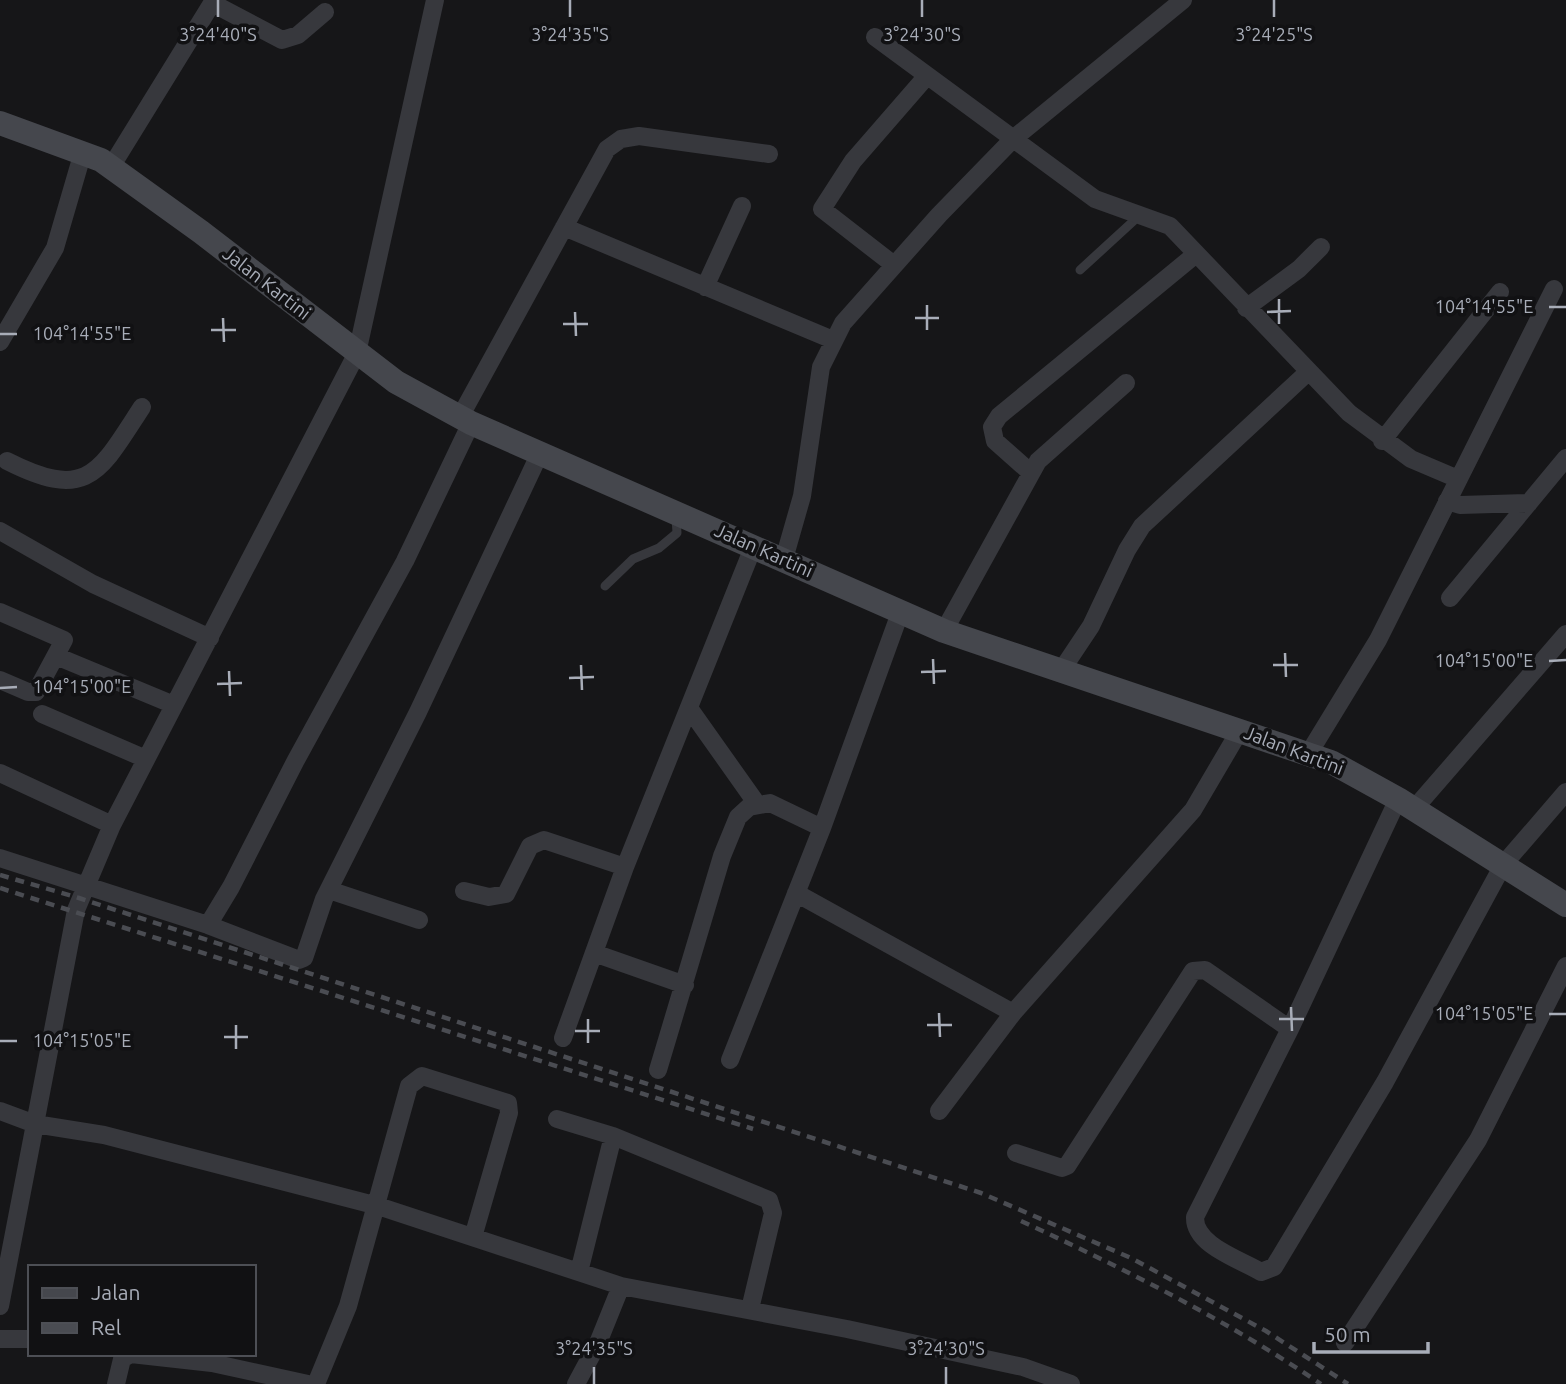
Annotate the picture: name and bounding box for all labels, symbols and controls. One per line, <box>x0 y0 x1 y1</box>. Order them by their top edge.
text: 3°24'40"S <box>179 24 257 44</box>
text: 3°24'35"S <box>531 24 609 44</box>
text: 3°24'30"S <box>883 24 961 44</box>
text: 3°24'25"S <box>1235 24 1313 44</box>
street label: Jalan Kartini <box>219 242 315 324</box>
text: 104°14'55"E <box>1435 296 1533 316</box>
text: 104°14'55"E <box>33 323 131 343</box>
street label: Jalan Kartini <box>711 519 817 581</box>
text: 104°15'00"E <box>1435 650 1533 670</box>
text: 104°15'00"E <box>33 676 131 696</box>
street label: Jalan Kartini <box>1241 721 1347 779</box>
text: 104°15'05"E <box>1435 1003 1533 1023</box>
text: 104°15'05"E <box>33 1030 131 1050</box>
legend <box>28 1265 256 1356</box>
text: Jalan <box>91 1280 140 1304</box>
scale bar <box>1314 1310 1428 1354</box>
text: Rel <box>91 1315 121 1339</box>
text: 50 m <box>1324 1322 1371 1346</box>
text: 3°24'35"S <box>555 1338 633 1358</box>
text: 3°24'30"S <box>907 1338 985 1358</box>

